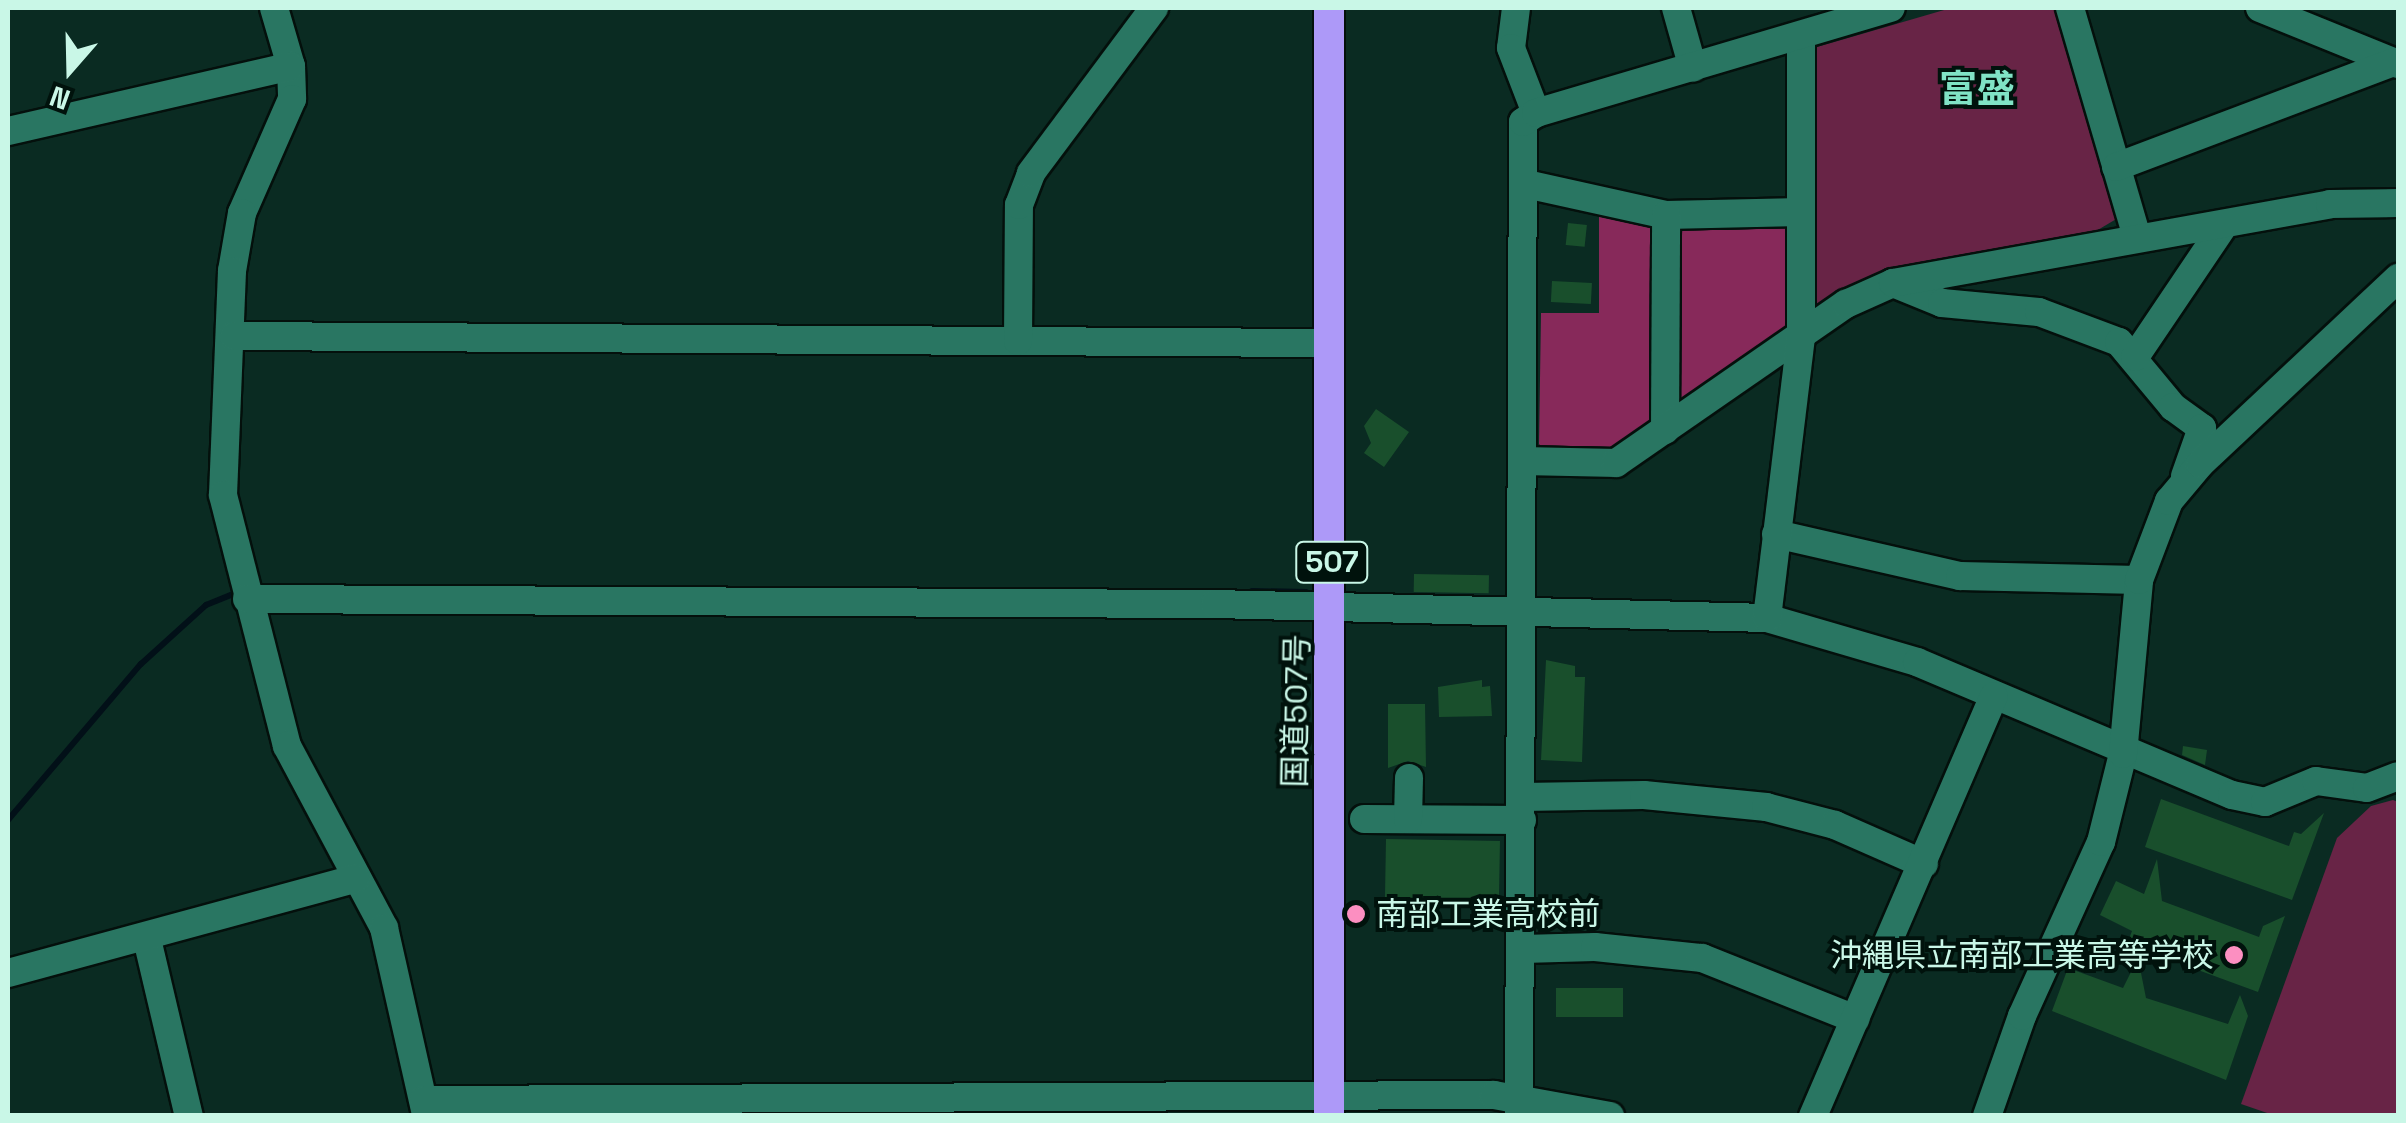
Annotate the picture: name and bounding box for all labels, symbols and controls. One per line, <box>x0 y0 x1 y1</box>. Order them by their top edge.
north arrow <box>20 20 120 120</box>
district label: 富盛 <box>1939 67 2015 113</box>
text: N <box>45 78 75 118</box>
road number: 507 <box>1294 537 1370 587</box>
street label: 国道507号 <box>1275 634 1317 788</box>
place label: 南部工業高校前 <box>1376 895 1600 933</box>
marker: 南部工業高校前 <box>1345 903 1367 925</box>
place label: 沖縄県立南部工業高等学校 <box>1830 936 2214 974</box>
marker: 沖縄県立南部工業高等学校 <box>2223 944 2245 966</box>

